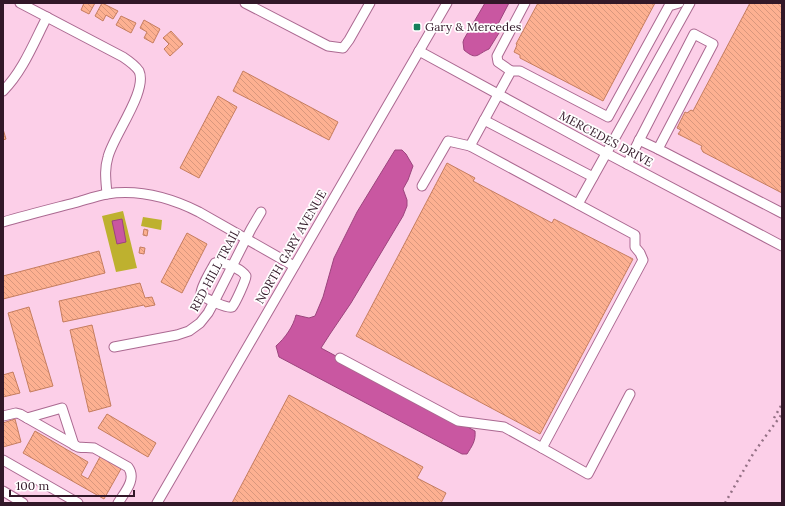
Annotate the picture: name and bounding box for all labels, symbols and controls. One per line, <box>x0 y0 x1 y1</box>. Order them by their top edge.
place label: Gary & Mercedes <box>425 19 522 34</box>
marker: Gary & Mercedes <box>412 22 422 32</box>
street label: MERCEDES DRIVE <box>557 108 656 170</box>
street label: NORTH GARY AVENUE <box>252 187 329 306</box>
street label: RED HILL TRAIL <box>186 226 243 314</box>
scale bar <box>10 472 134 498</box>
text: 100 m <box>16 478 49 493</box>

